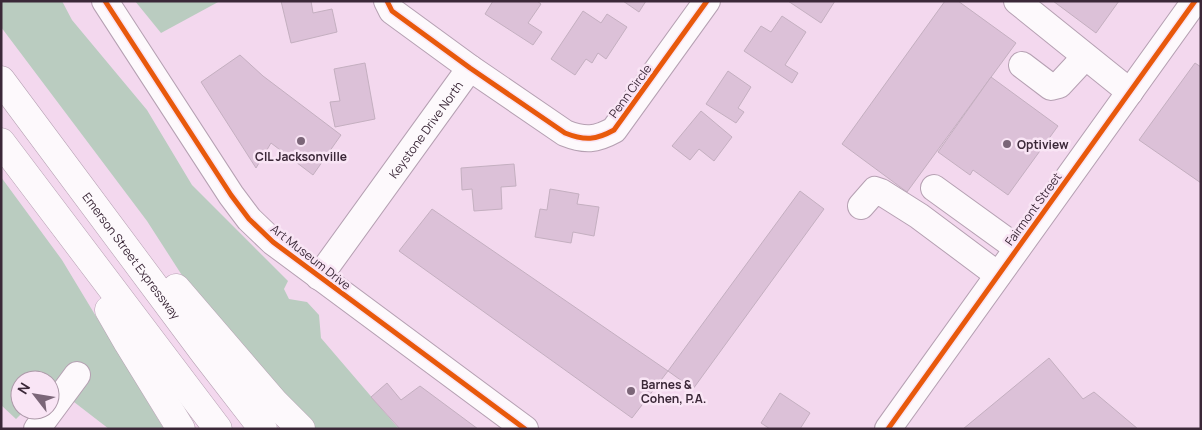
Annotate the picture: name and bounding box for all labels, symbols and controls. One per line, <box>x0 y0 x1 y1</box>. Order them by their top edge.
street label: Penn Circle <box>605 61 655 121</box>
street label: Keystone Drive North <box>385 77 467 182</box>
marker: CIL Jacksonville <box>295 135 307 147</box>
place label: Optiview <box>1017 136 1069 153</box>
marker: Optiview <box>1001 138 1013 150</box>
place label: CIL Jacksonville <box>255 148 347 165</box>
street label: Fairmont Street <box>1001 169 1065 249</box>
street label: Emerson Street Expressway <box>79 189 185 323</box>
street label: Art Museum Drive <box>267 220 355 294</box>
north arrow <box>10 370 60 420</box>
place label: Barnes & Cohen, P.A. <box>641 376 706 407</box>
text: N <box>13 379 34 397</box>
marker: Barnes & Cohen, P.A. <box>625 385 637 397</box>

